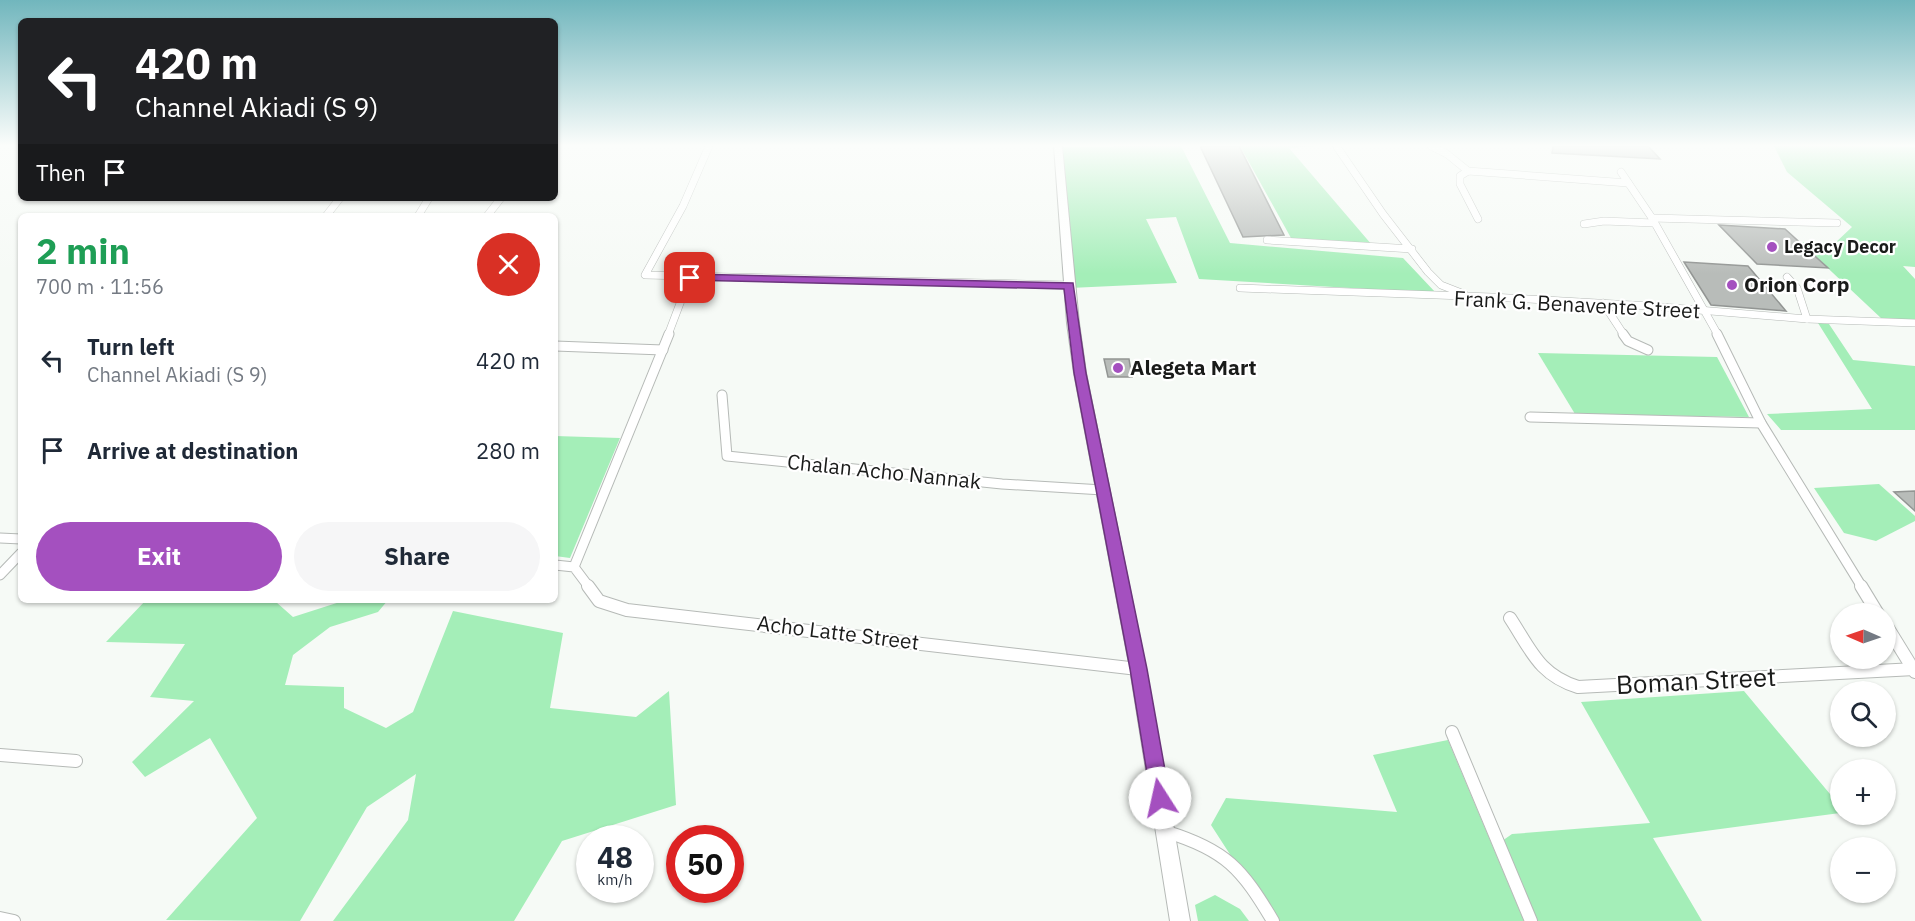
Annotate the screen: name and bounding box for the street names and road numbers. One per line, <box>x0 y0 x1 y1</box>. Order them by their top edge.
street label: Frank G. Benavente Street <box>1453 284 1701 324</box>
street label: Chalan Acho Nannak <box>786 447 982 495</box>
street label: Acho Latte Street <box>756 608 921 656</box>
street label: Boman Street <box>1615 659 1777 701</box>

